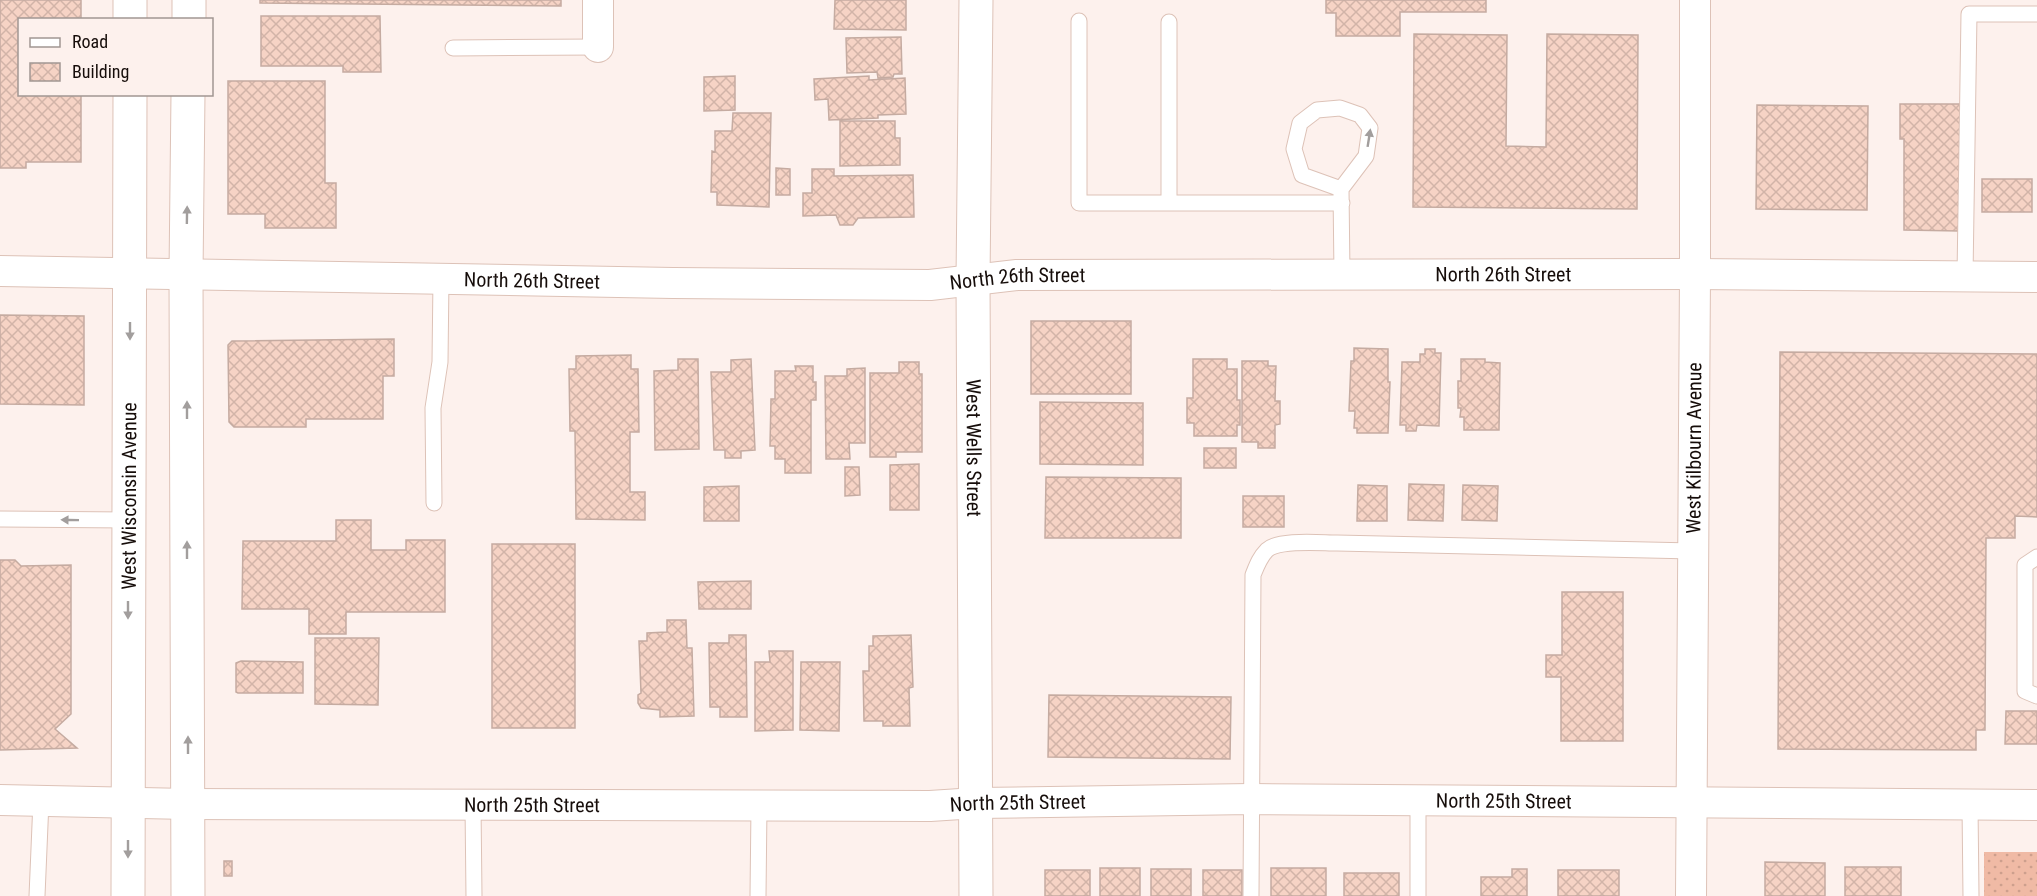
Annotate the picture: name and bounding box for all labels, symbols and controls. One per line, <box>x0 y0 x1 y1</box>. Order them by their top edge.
legend <box>18 18 213 96</box>
text: Road <box>72 31 108 52</box>
text: Building <box>72 61 129 82</box>
one-way arrow <box>1364 129 1373 148</box>
one-way arrow <box>182 206 192 225</box>
street label: North 26th Street <box>1435 262 1571 286</box>
street label: North 26th Street <box>948 263 1085 295</box>
street label: North 26th Street <box>464 267 600 294</box>
one-way arrow <box>125 321 135 340</box>
street label: West Kilbourn Avenue <box>1681 362 1706 534</box>
street label: West Wells Street <box>961 379 986 517</box>
one-way arrow <box>182 400 192 419</box>
street label: West Wisconsin Avenue <box>117 402 141 590</box>
one-way arrow <box>61 515 80 525</box>
one-way arrow <box>182 541 192 560</box>
one-way arrow <box>123 600 133 619</box>
one-way arrow <box>183 736 193 755</box>
street label: North 25th Street <box>1436 788 1572 813</box>
street label: North 25th Street <box>949 789 1086 817</box>
street label: North 25th Street <box>464 793 600 817</box>
one-way arrow <box>123 840 133 859</box>

